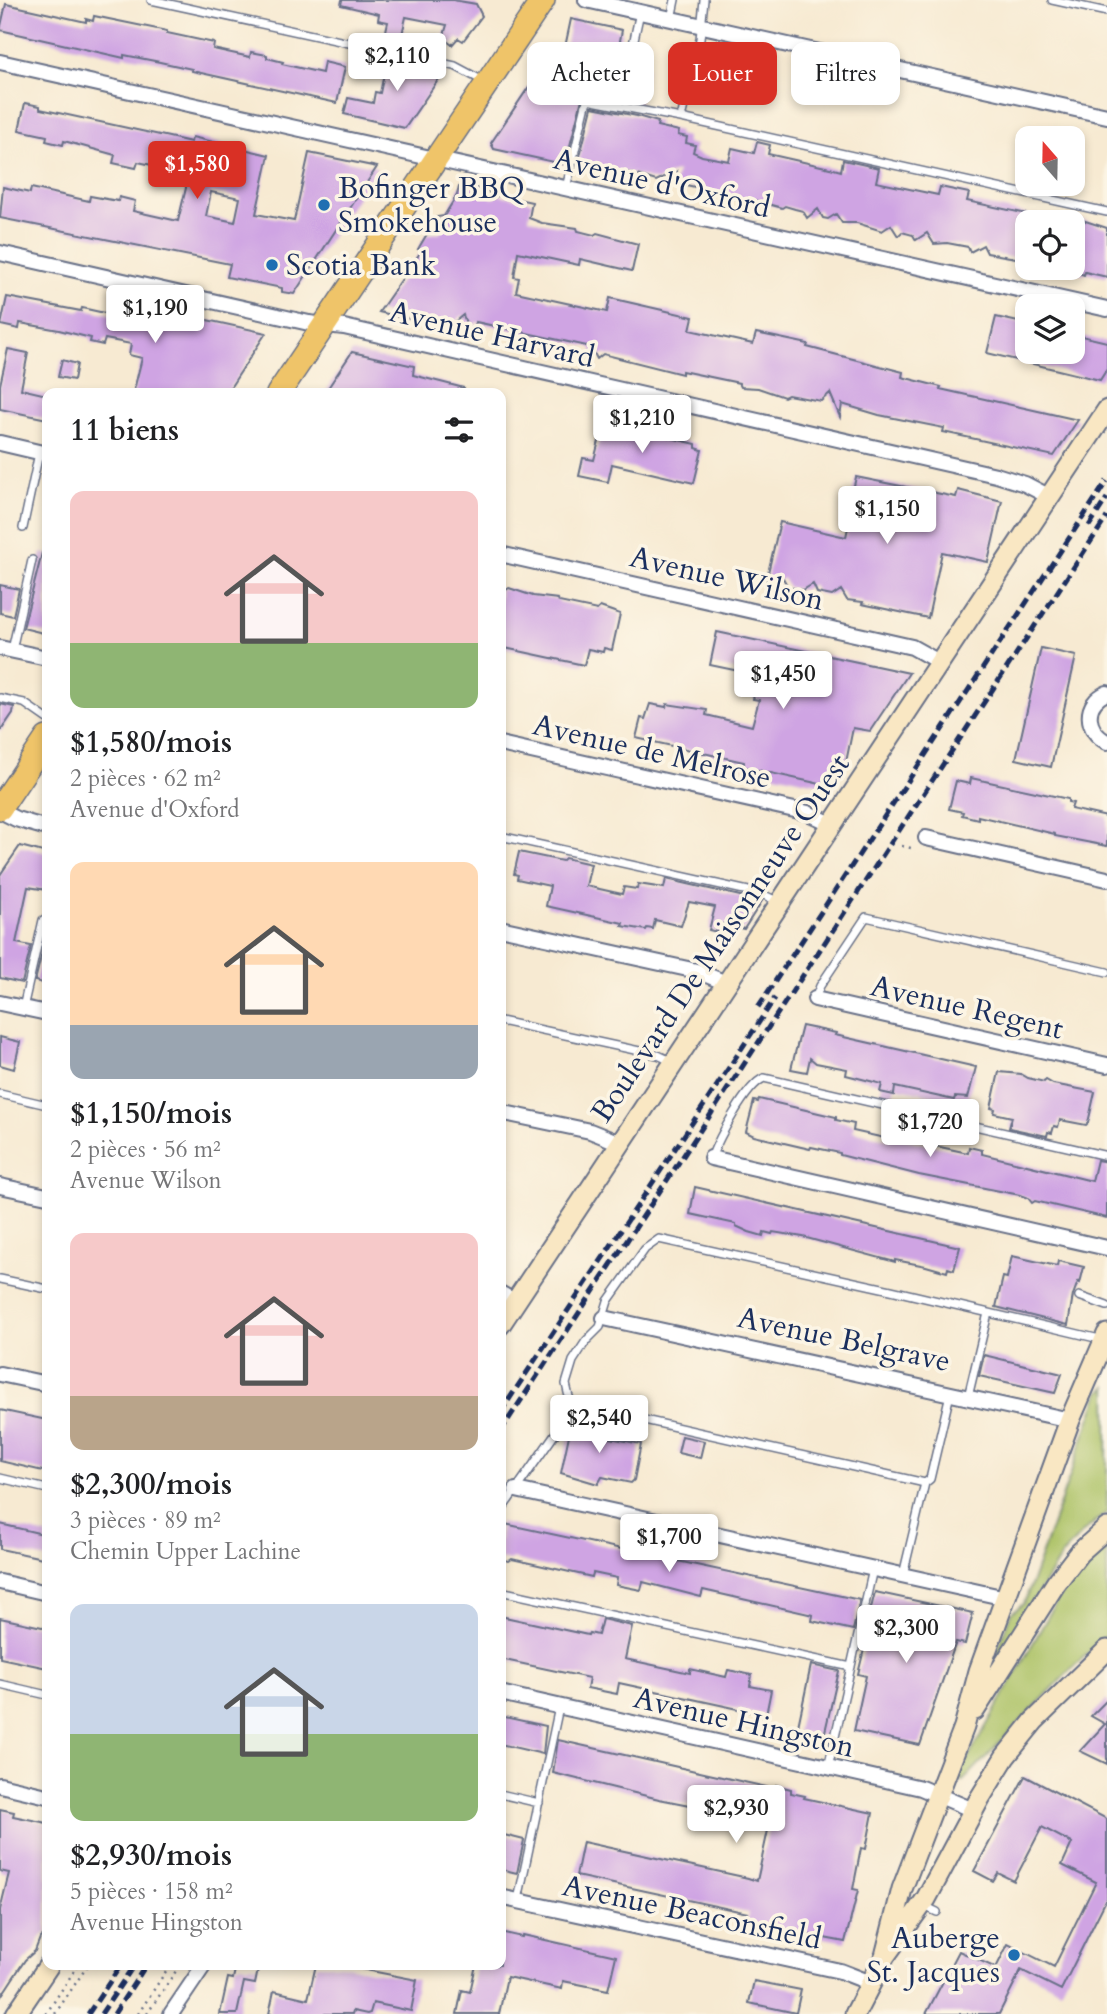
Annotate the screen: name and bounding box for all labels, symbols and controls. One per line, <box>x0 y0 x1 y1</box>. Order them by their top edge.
pin: $2,110 <box>340 34 454 93</box>
text: $2,110 <box>364 40 430 71</box>
chip: Acheter <box>527 42 654 105</box>
chip: Louer <box>668 42 777 105</box>
chip: Filtres <box>791 42 900 105</box>
north arrow <box>1015 126 1085 196</box>
map controls <box>1015 126 1085 364</box>
street label: Avenue d'Oxford <box>550 139 774 228</box>
pin: $1,580 <box>140 142 254 201</box>
text: $1,580 <box>164 148 230 179</box>
place label: Bofinger BBQ Smokehouse <box>338 168 525 243</box>
marker: Bofinger BBQ Smokehouse <box>316 197 332 213</box>
button: locate <box>1015 210 1085 280</box>
place label: Scotia Bank <box>286 245 436 286</box>
marker: Scotia Bank <box>264 257 280 273</box>
pin: $1,190 <box>98 286 212 345</box>
street label: Avenue Harvard <box>385 291 599 378</box>
text: $1,190 <box>122 292 188 323</box>
button: layers <box>1015 294 1085 364</box>
pin: $1,210 <box>585 396 699 455</box>
text: $1,210 <box>609 402 675 433</box>
text: 11 biens <box>70 410 179 451</box>
icon: filters <box>440 411 478 449</box>
pin: $1,150 <box>830 486 944 546</box>
text: $1,150 <box>854 493 920 524</box>
icon: home <box>211 536 337 662</box>
street label: Avenue Wilson <box>626 536 828 621</box>
pin: $1,450 <box>726 652 840 711</box>
text: $1,450 <box>750 658 816 689</box>
street label: Avenue de Melrose <box>529 704 775 799</box>
text: $1,580/mois <box>70 722 232 763</box>
street label: Boulevard De Maisonneuve Ouest <box>582 746 860 1130</box>
text: 2 pièces · 62 m² <box>70 763 221 794</box>
text: Avenue d'Oxford <box>70 794 240 825</box>
icon: home <box>211 907 337 1033</box>
street label: Avenue Regent <box>866 965 1068 1050</box>
text: $1,150/mois <box>70 1093 232 1134</box>
pin: $1,720 <box>873 1100 987 1159</box>
text: $1,720 <box>897 1106 963 1137</box>
text: 2 pièces · 56 m² <box>70 1134 221 1165</box>
text: Avenue Wilson <box>70 1165 222 1196</box>
icon: home <box>211 1278 337 1404</box>
street label: Avenue Belgrave <box>734 1297 954 1382</box>
pin: $2,540 <box>542 1396 656 1455</box>
text: $2,540 <box>566 1402 632 1433</box>
text: $2,300/mois <box>70 1464 232 1505</box>
text: 3 pièces · 89 m² <box>70 1505 221 1536</box>
pin: $1,700 <box>612 1514 726 1574</box>
text: $1,700 <box>636 1521 702 1552</box>
text: Chemin Upper Lachine <box>70 1536 301 1567</box>
pin: $2,300 <box>849 1606 963 1665</box>
text: $2,300 <box>873 1612 939 1643</box>
icon: home <box>211 1649 337 1775</box>
street label: Avenue Hingston <box>629 1677 858 1768</box>
pin: $2,930 <box>679 1786 793 1845</box>
text: $2,930 <box>703 1792 769 1823</box>
text: $2,930/mois <box>70 1835 232 1876</box>
street label: Avenue Beaconsfield <box>559 1865 825 1960</box>
text: 5 pièces · 158 m² <box>70 1876 233 1907</box>
text: Avenue Hingston <box>70 1907 243 1938</box>
place label: Auberge St. Jacques <box>867 1918 1000 1993</box>
marker: Auberge St. Jacques <box>1006 1947 1022 1963</box>

